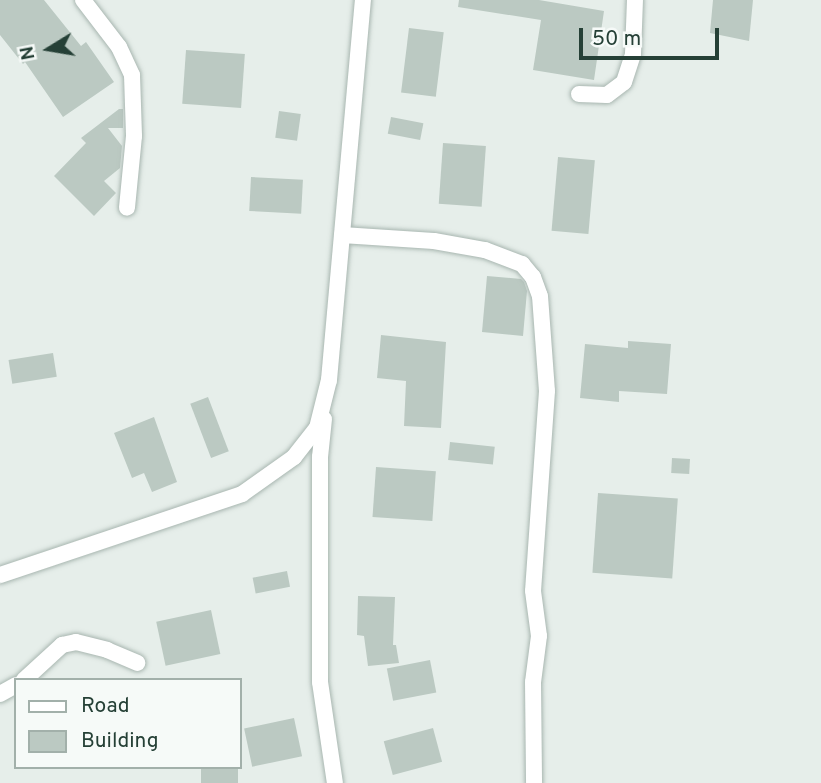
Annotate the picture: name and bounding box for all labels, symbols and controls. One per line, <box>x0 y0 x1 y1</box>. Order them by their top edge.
north arrow <box>14 14 84 84</box>
scale bar <box>583 14 723 58</box>
text: 50 m <box>592 26 641 53</box>
text: N <box>15 44 41 62</box>
legend <box>14 678 242 769</box>
text: Road <box>81 693 130 720</box>
text: Building <box>81 728 159 755</box>

